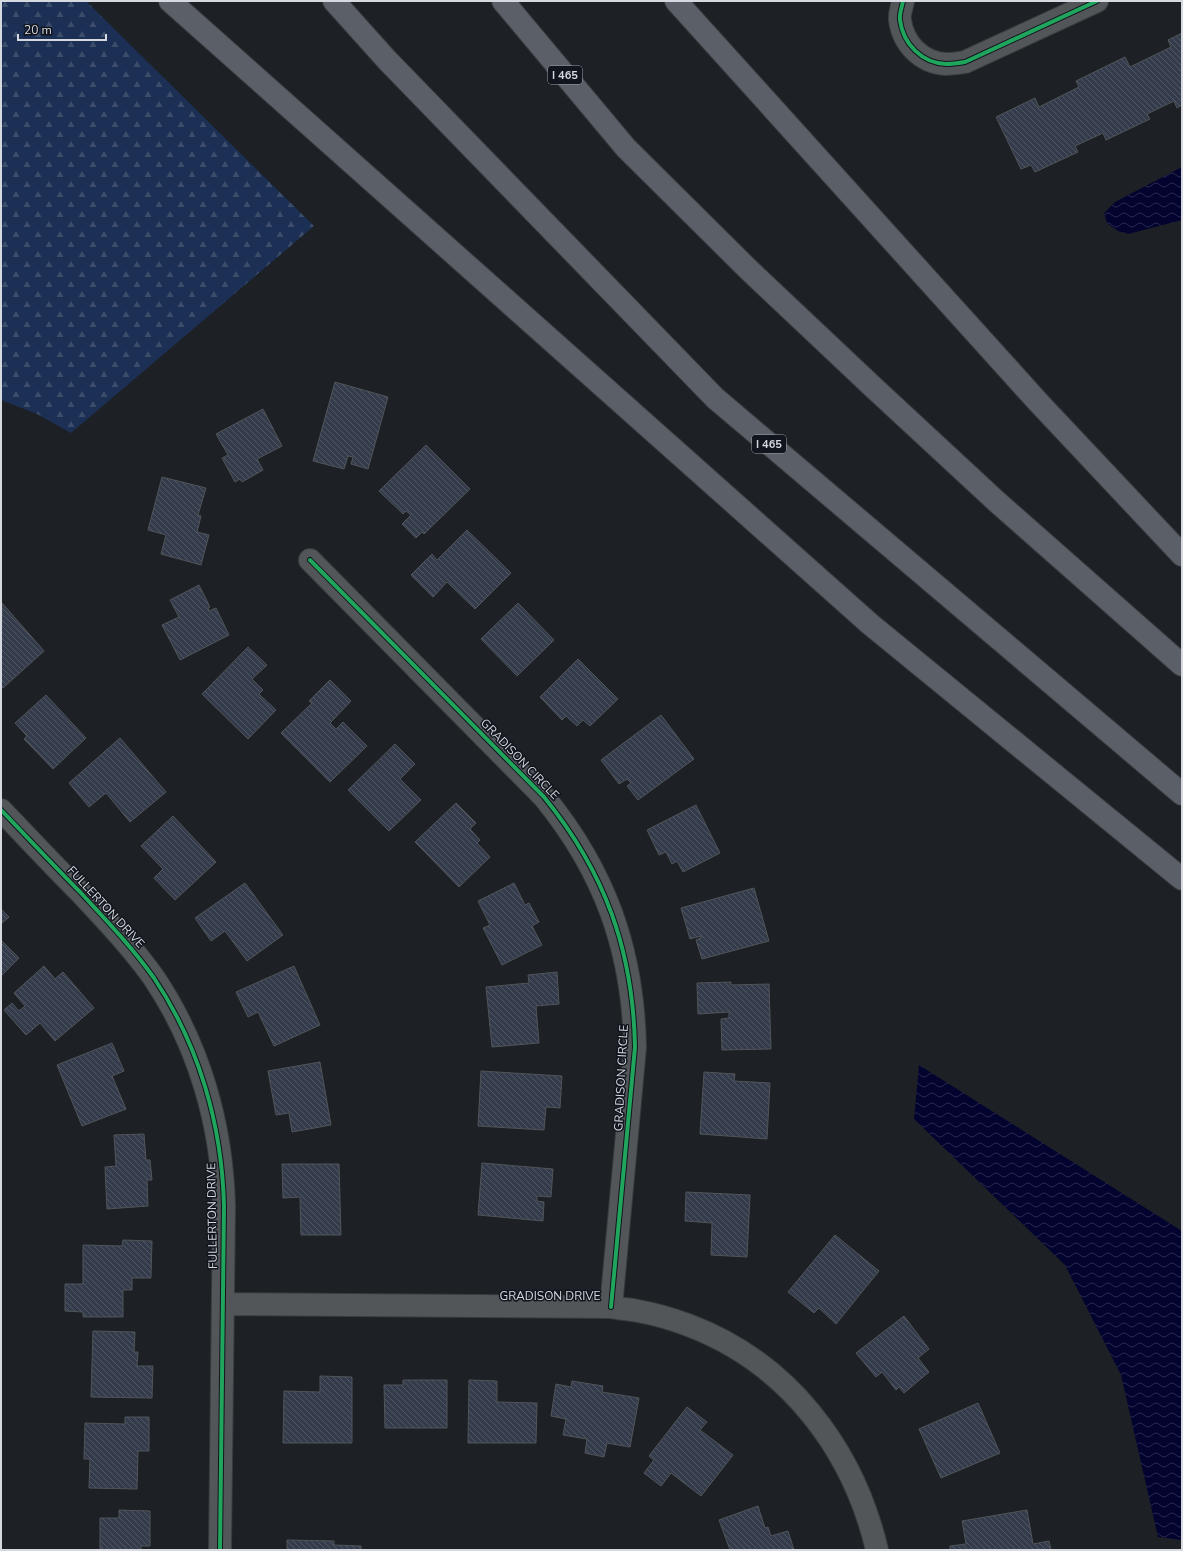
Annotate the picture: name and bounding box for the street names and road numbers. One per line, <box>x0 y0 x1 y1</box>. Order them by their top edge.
road number: I 465 <box>548 66 582 84</box>
road number: I 465 <box>752 435 786 453</box>
street label: GRADISON CIRCLE <box>477 715 563 803</box>
street label: FULLERTON DRIVE <box>64 863 148 951</box>
street label: GRADISON CIRCLE <box>610 1024 632 1132</box>
street label: FULLERTON DRIVE <box>203 1163 221 1269</box>
street label: GRADISON DRIVE <box>499 1288 601 1304</box>

